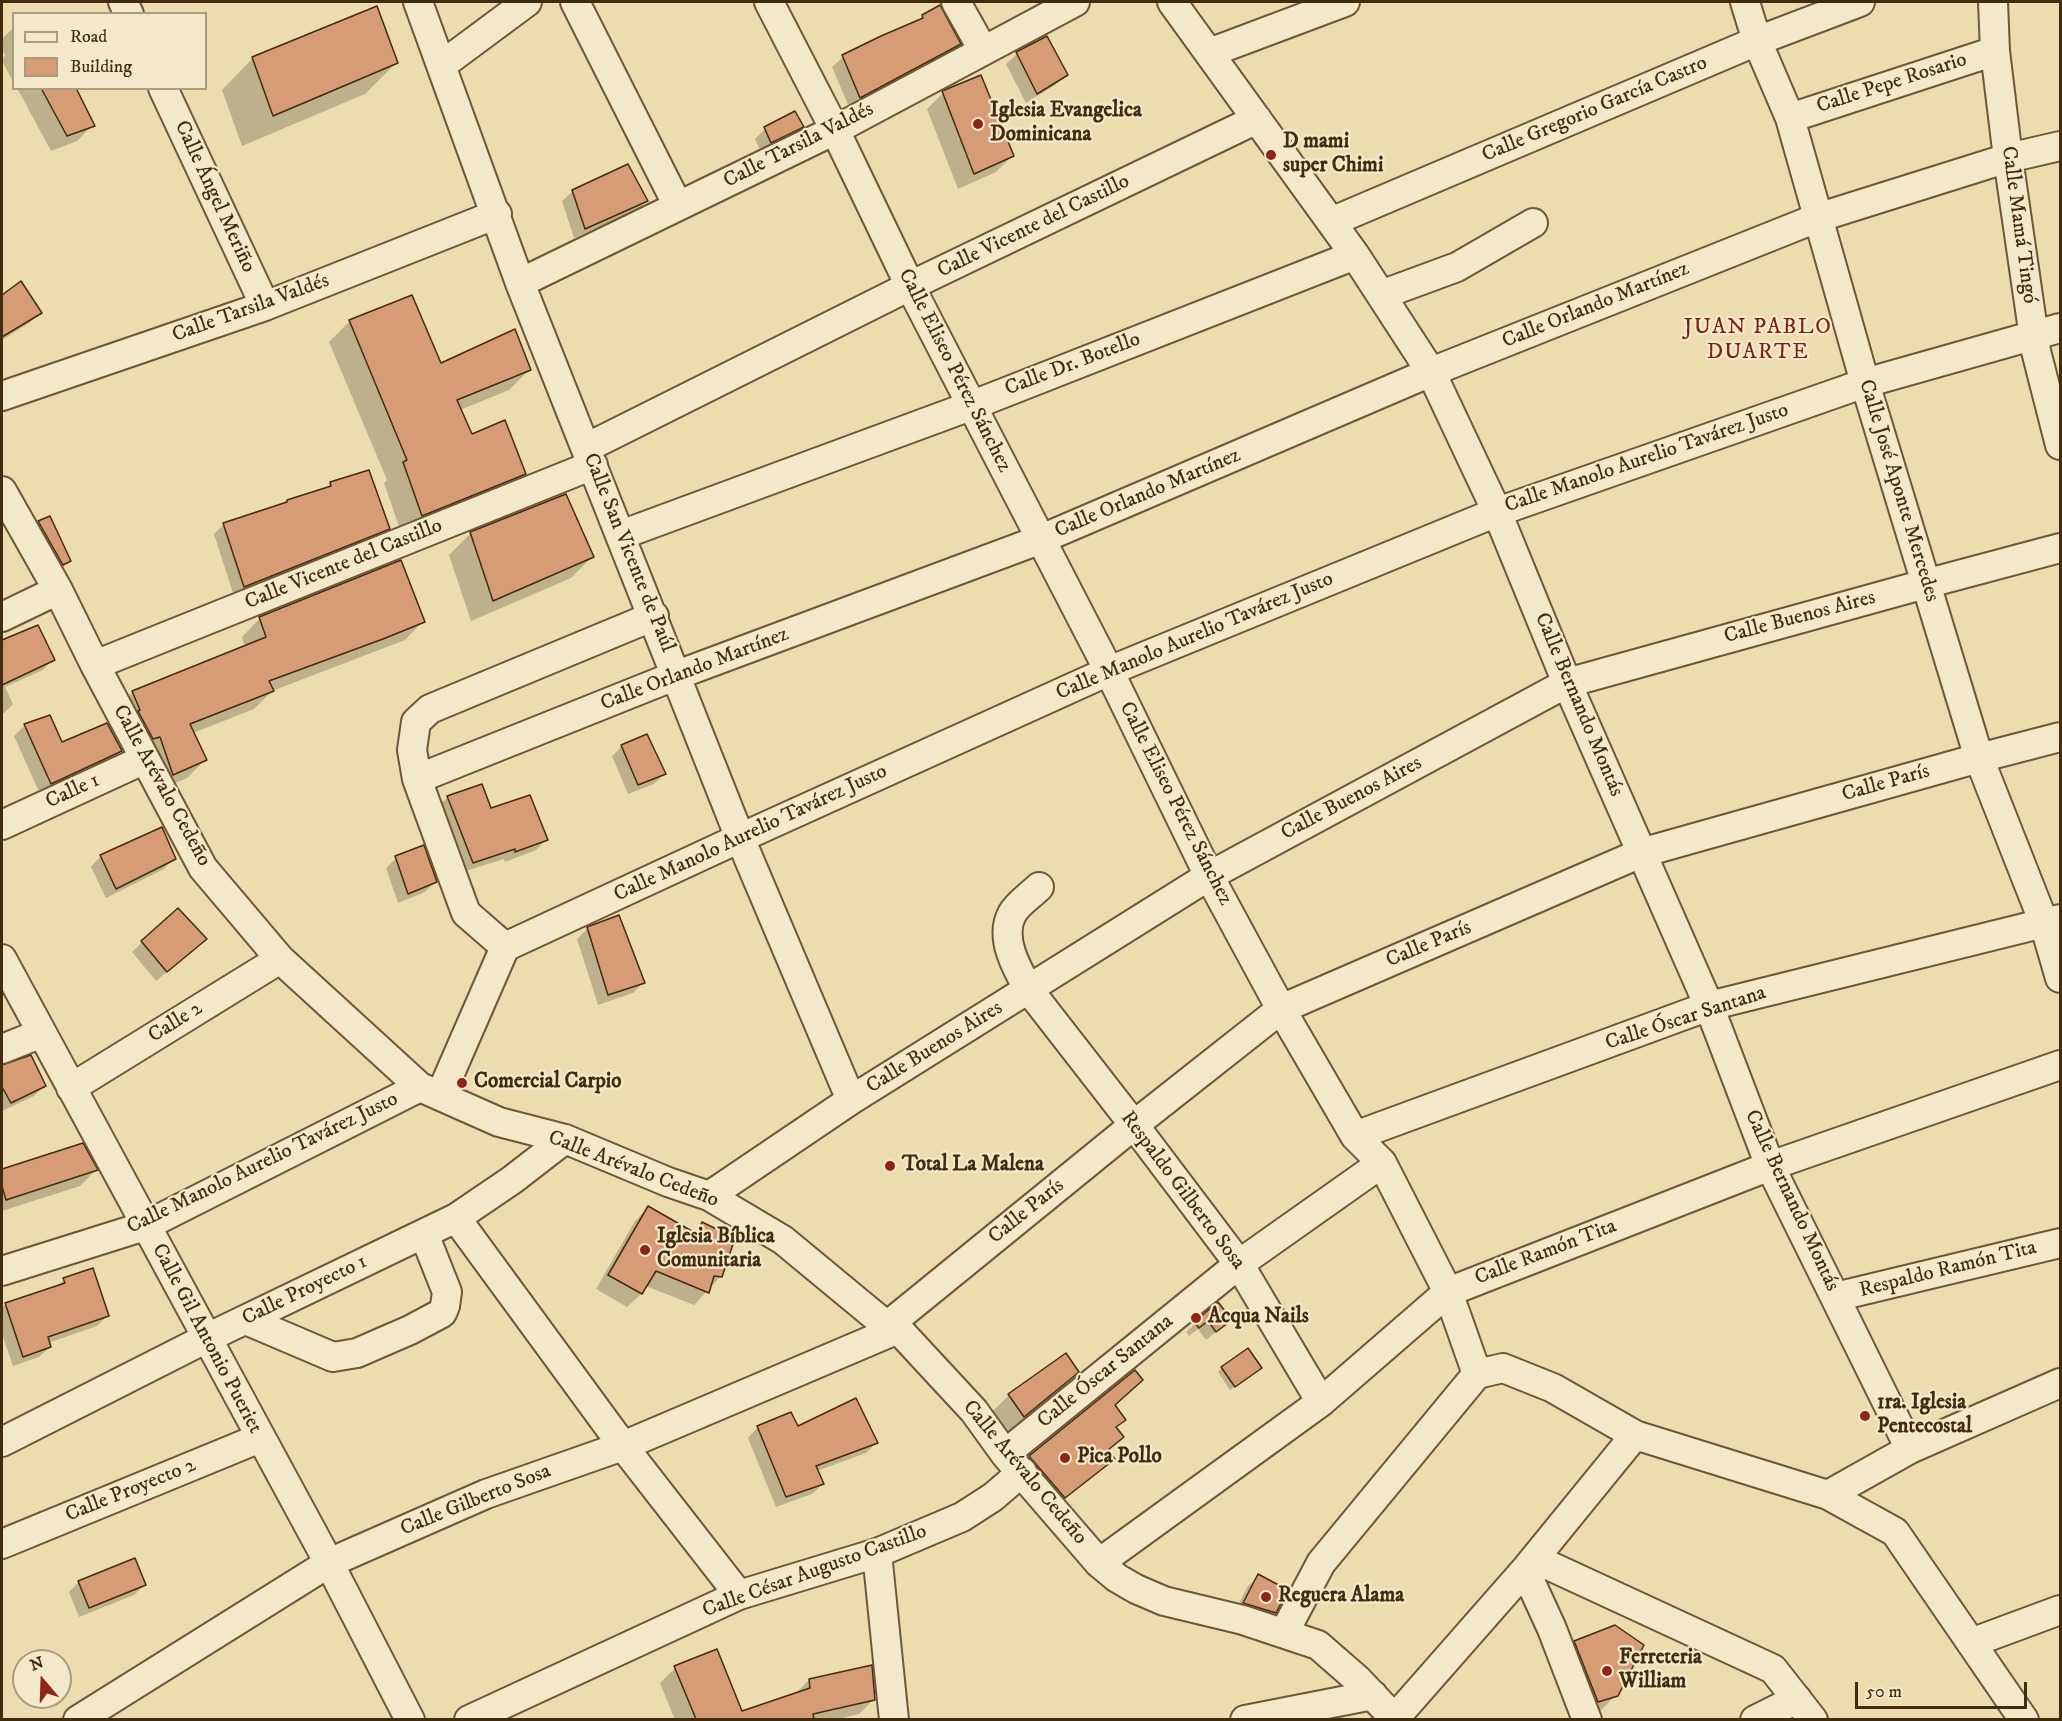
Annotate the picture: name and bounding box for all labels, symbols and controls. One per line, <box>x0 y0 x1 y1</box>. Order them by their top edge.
legend <box>12 12 207 90</box>
text: Road <box>70 26 107 48</box>
street label: Calle Pepe Rosario <box>1814 48 1970 120</box>
street label: Calle Gregorio García Castro <box>1479 51 1711 169</box>
text: Building <box>70 56 132 78</box>
street label: Calle Tarsila Valdés <box>720 97 878 195</box>
place label: Iglesia Evangelica Dominicana <box>990 99 1142 149</box>
street label: Calle Ángel Meriño <box>168 117 260 277</box>
marker: Iglesia Evangelica Dominicana <box>971 117 985 131</box>
place label: D mami super Chimi <box>1283 130 1383 180</box>
street label: Calle Mamá Tingó <box>1994 145 2042 305</box>
marker: D mami super Chimi <box>1264 148 1278 162</box>
street label: Calle Vicente del Castillo <box>934 170 1134 284</box>
street label: Calle Orlando Martínez <box>1499 257 1693 355</box>
street label: Calle Eliseo Pérez Sánchez <box>892 265 1016 477</box>
street label: Calle Tarsila Valdés <box>169 269 333 349</box>
district label: JUAN PABLO DUARTE <box>1684 315 1832 366</box>
street label: Calle Dr. Botello <box>1002 328 1144 402</box>
street label: Calle José Aponte Mercedes <box>1852 377 1944 605</box>
street label: Calle Manolo Aurelio Tavárez Justo <box>1502 399 1792 519</box>
street label: Calle Orlando Martínez <box>1051 443 1245 545</box>
street label: Calle San Vicente de Paúl <box>577 450 679 656</box>
street label: Calle Vicente del Castillo <box>242 514 446 616</box>
street label: Calle Manolo Aurelio Tavárez Justo <box>1053 567 1337 707</box>
street label: Calle Buenos Aires <box>1722 586 1878 650</box>
street label: Calle Bernando Montás <box>1528 609 1628 801</box>
street label: Calle Orlando Martínez <box>597 623 793 717</box>
street label: Calle Eliseo Pérez Sánchez <box>1113 698 1237 910</box>
street label: Calle Arévalo Cedeño <box>106 701 216 871</box>
street label: Calle Buenos Aires <box>1277 751 1427 847</box>
street label: Calle París <box>1839 759 1933 809</box>
street label: Calle Manolo Aurelio Tavárez Justo <box>610 760 892 908</box>
street label: Calle 1 <box>42 769 104 815</box>
street label: Calle París <box>1383 916 1475 974</box>
street label: Calle Óscar Santana <box>1603 981 1769 1057</box>
street label: Calle Buenos Aires <box>862 996 1008 1100</box>
street label: Calle 2 <box>144 997 208 1049</box>
place label: Comercial Carpio <box>474 1070 621 1096</box>
marker: Comercial Carpio <box>455 1076 469 1090</box>
street label: Calle Manolo Aurelio Tavárez Justo <box>123 1087 403 1241</box>
street label: Calle Bernando Montás <box>1738 1106 1844 1296</box>
street label: Respaldo Gilberto Sosa <box>1114 1107 1250 1275</box>
street label: Calle Arévalo Cedeño <box>544 1126 722 1214</box>
place label: Total La Malena <box>902 1153 1044 1179</box>
marker: Total La Malena <box>883 1159 897 1173</box>
street label: Calle París <box>984 1174 1070 1250</box>
street label: Calle Ramón Tita <box>1472 1214 1620 1292</box>
place label: Iglesia Bíblica Comunitaria <box>657 1225 775 1275</box>
street label: Respaldo Ramón Tita <box>1857 1236 2039 1304</box>
street label: Calle Gil Antonio Pueriet <box>145 1240 267 1438</box>
marker: Iglesia Bíblica Comunitaria <box>638 1243 652 1257</box>
street label: Calle Proyecto 1 <box>238 1250 372 1332</box>
place label: Acqua Nails <box>1208 1305 1309 1331</box>
street label: Calle Óscar Santana <box>1033 1310 1179 1434</box>
marker: Acqua Nails <box>1189 1311 1203 1325</box>
place label: 1ra. Iglesia Pentecostal <box>1877 1391 1972 1441</box>
street label: Calle Arévalo Cedeño <box>956 1396 1092 1550</box>
marker: 1ra. Iglesia Pentecostal <box>1858 1409 1872 1423</box>
place label: Pica Pollo <box>1077 1445 1162 1471</box>
marker: Pica Pollo <box>1058 1451 1072 1465</box>
street label: Calle Proyecto 2 <box>62 1453 200 1529</box>
street label: Calle Gilberto Sosa <box>397 1459 555 1543</box>
street label: Calle César Augusto Castillo <box>699 1520 931 1624</box>
place label: Reguera Alama <box>1278 1584 1404 1610</box>
marker: Reguera Alama <box>1259 1590 1273 1604</box>
place label: Ferreteria William <box>1619 1646 1702 1696</box>
north arrow <box>12 1649 72 1709</box>
text: N <box>27 1652 46 1675</box>
marker: Ferreteria William <box>1600 1664 1614 1678</box>
scale bar <box>1858 1670 2030 1708</box>
text: 50 m <box>1866 1681 1902 1703</box>

